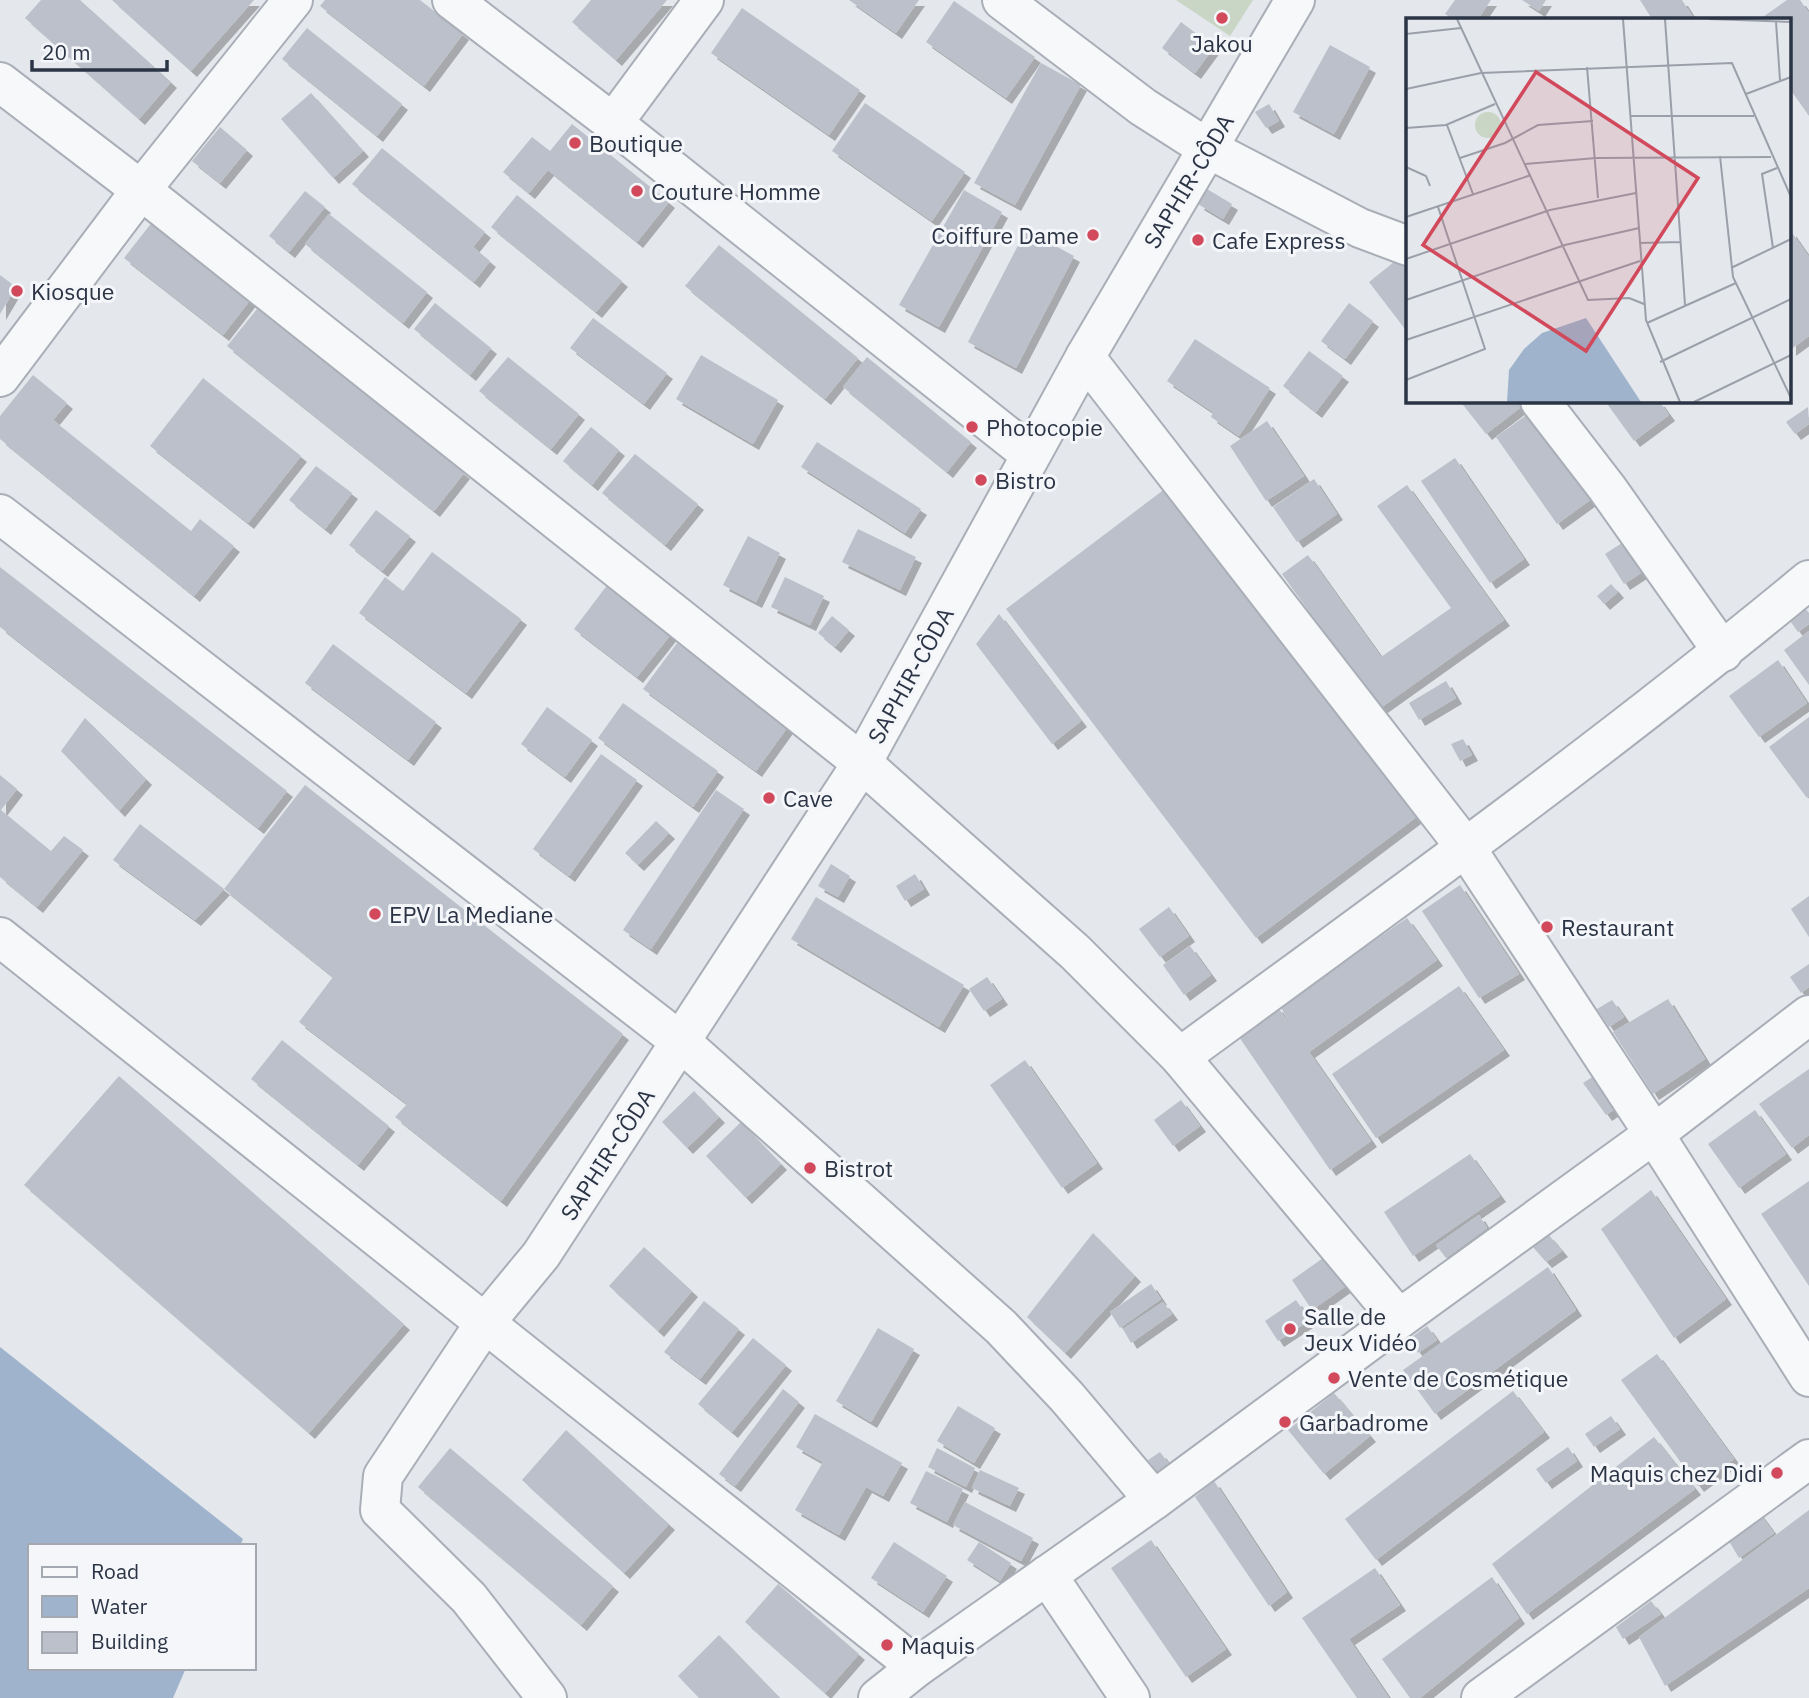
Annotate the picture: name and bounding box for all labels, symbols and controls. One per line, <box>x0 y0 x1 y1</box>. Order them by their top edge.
marker: Jakou <box>1214 10 1230 26</box>
inset map <box>1406 18 1792 402</box>
scale bar <box>32 28 166 72</box>
place label: Jakou <box>1191 28 1253 58</box>
text: 20 m <box>42 38 91 66</box>
street label: SAPHIR-CÔDA <box>1136 108 1240 254</box>
place label: Boutique <box>589 128 683 158</box>
marker: Boutique <box>567 135 583 151</box>
place label: Couture Homme <box>651 176 821 206</box>
marker: Couture Homme <box>629 183 645 199</box>
place label: Coiffure Dame <box>931 220 1079 250</box>
place label: Cafe Express <box>1212 225 1346 255</box>
marker: Coiffure Dame <box>1085 227 1101 243</box>
marker: Cafe Express <box>1190 232 1206 248</box>
place label: Kiosque <box>31 276 114 306</box>
marker: Kiosque <box>9 283 25 299</box>
place label: Photocopie <box>986 412 1103 442</box>
marker: Photocopie <box>964 419 980 435</box>
place label: Bistro <box>995 465 1056 495</box>
marker: Bistro <box>973 472 989 488</box>
street label: SAPHIR-CÔDA <box>860 601 960 749</box>
place label: Cave <box>783 783 833 813</box>
marker: Cave <box>761 790 777 806</box>
place label: EPV La Mediane <box>389 899 553 929</box>
marker: EPV La Mediane <box>367 906 383 922</box>
place label: Restaurant <box>1561 912 1674 942</box>
marker: Restaurant <box>1539 919 1555 935</box>
street label: SAPHIR-CÔDA <box>553 1082 661 1226</box>
place label: Bistrot <box>824 1153 893 1183</box>
marker: Bistrot <box>802 1160 818 1176</box>
place label: Salle de Jeux Vidéo <box>1304 1301 1417 1357</box>
marker: Salle de Jeux Vidéo <box>1282 1321 1298 1337</box>
place label: Vente de Cosmétique <box>1348 1363 1568 1393</box>
marker: Vente de Cosmétique <box>1326 1370 1342 1386</box>
place label: Garbadrome <box>1299 1407 1429 1437</box>
marker: Garbadrome <box>1277 1414 1293 1430</box>
place label: Maquis chez Didi <box>1590 1458 1763 1488</box>
marker: Maquis chez Didi <box>1769 1465 1785 1481</box>
legend <box>28 1544 256 1670</box>
text: Road <box>91 1557 139 1585</box>
text: Water <box>91 1592 148 1620</box>
text: Building <box>91 1627 168 1655</box>
place label: Maquis <box>901 1630 975 1660</box>
marker: Maquis <box>879 1637 895 1653</box>

